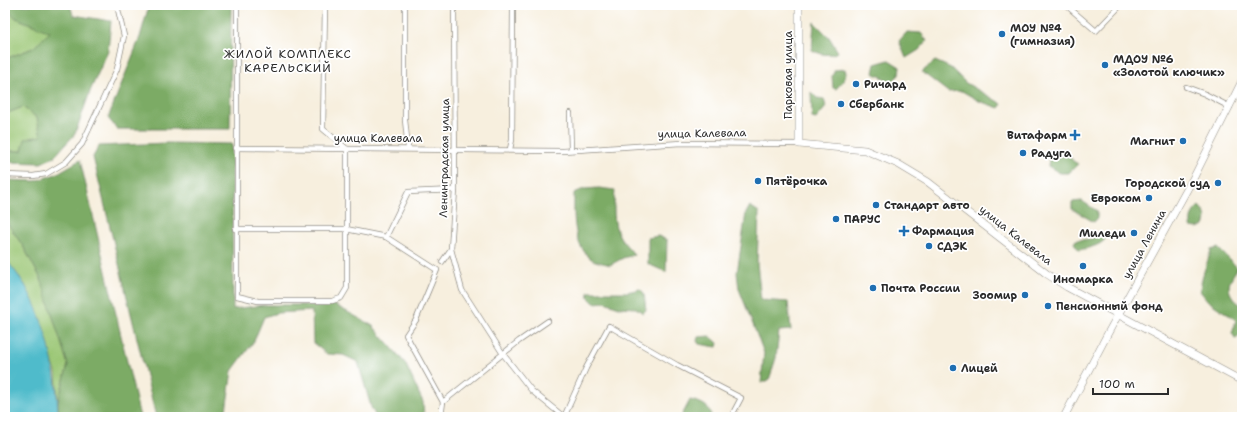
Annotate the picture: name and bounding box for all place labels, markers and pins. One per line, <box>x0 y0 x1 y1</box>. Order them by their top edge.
place label: МОУ №4 (гимназия) <box>1010 21 1075 49</box>
marker: МОУ №4 (гимназия) <box>997 29 1007 39</box>
place label: МДОУ №6 «Золотой ключик» <box>1113 52 1225 80</box>
marker: МДОУ №6 «Золотой ключик» <box>1100 60 1110 70</box>
place label: Ричард <box>864 77 906 92</box>
marker: Ричард <box>851 79 861 89</box>
place label: Сбербанк <box>849 97 904 112</box>
marker: Сбербанк <box>836 99 846 109</box>
place label: Витафарм <box>1007 128 1067 143</box>
marker: Витафарм <box>1070 130 1080 140</box>
place label: Магнит <box>1130 134 1175 149</box>
marker: Магнит <box>1178 136 1188 146</box>
place label: Радуга <box>1031 146 1072 161</box>
marker: Радуга <box>1018 148 1028 158</box>
place label: Пятёрочка <box>766 174 828 189</box>
marker: Пятёрочка <box>753 176 763 186</box>
place label: Городской суд <box>1125 176 1210 191</box>
marker: Городской суд <box>1213 178 1223 188</box>
place label: Евроком <box>1091 191 1141 206</box>
marker: Евроком <box>1144 193 1154 203</box>
place label: Стандарт авто <box>884 198 970 213</box>
marker: Стандарт авто <box>871 200 881 210</box>
place label: ПАРУС <box>844 212 881 227</box>
marker: ПАРУС <box>831 214 841 224</box>
place label: Фармация <box>912 224 975 239</box>
marker: Фармация <box>899 226 909 236</box>
place label: Миледи <box>1079 226 1126 241</box>
marker: Миледи <box>1129 228 1139 238</box>
place label: СДЭК <box>937 239 968 254</box>
marker: СДЭК <box>924 241 934 251</box>
marker: Иномарка <box>1078 261 1088 271</box>
place label: Иномарка <box>1053 272 1113 287</box>
place label: Почта России <box>881 281 960 296</box>
marker: Почта России <box>868 283 878 293</box>
place label: Зоомир <box>973 288 1017 303</box>
marker: Зоомир <box>1020 290 1030 300</box>
place label: Пенсионный фонд <box>1056 299 1163 314</box>
marker: Пенсионный фонд <box>1043 301 1053 311</box>
place label: Лицей <box>961 361 998 376</box>
marker: Лицей <box>948 363 958 373</box>

